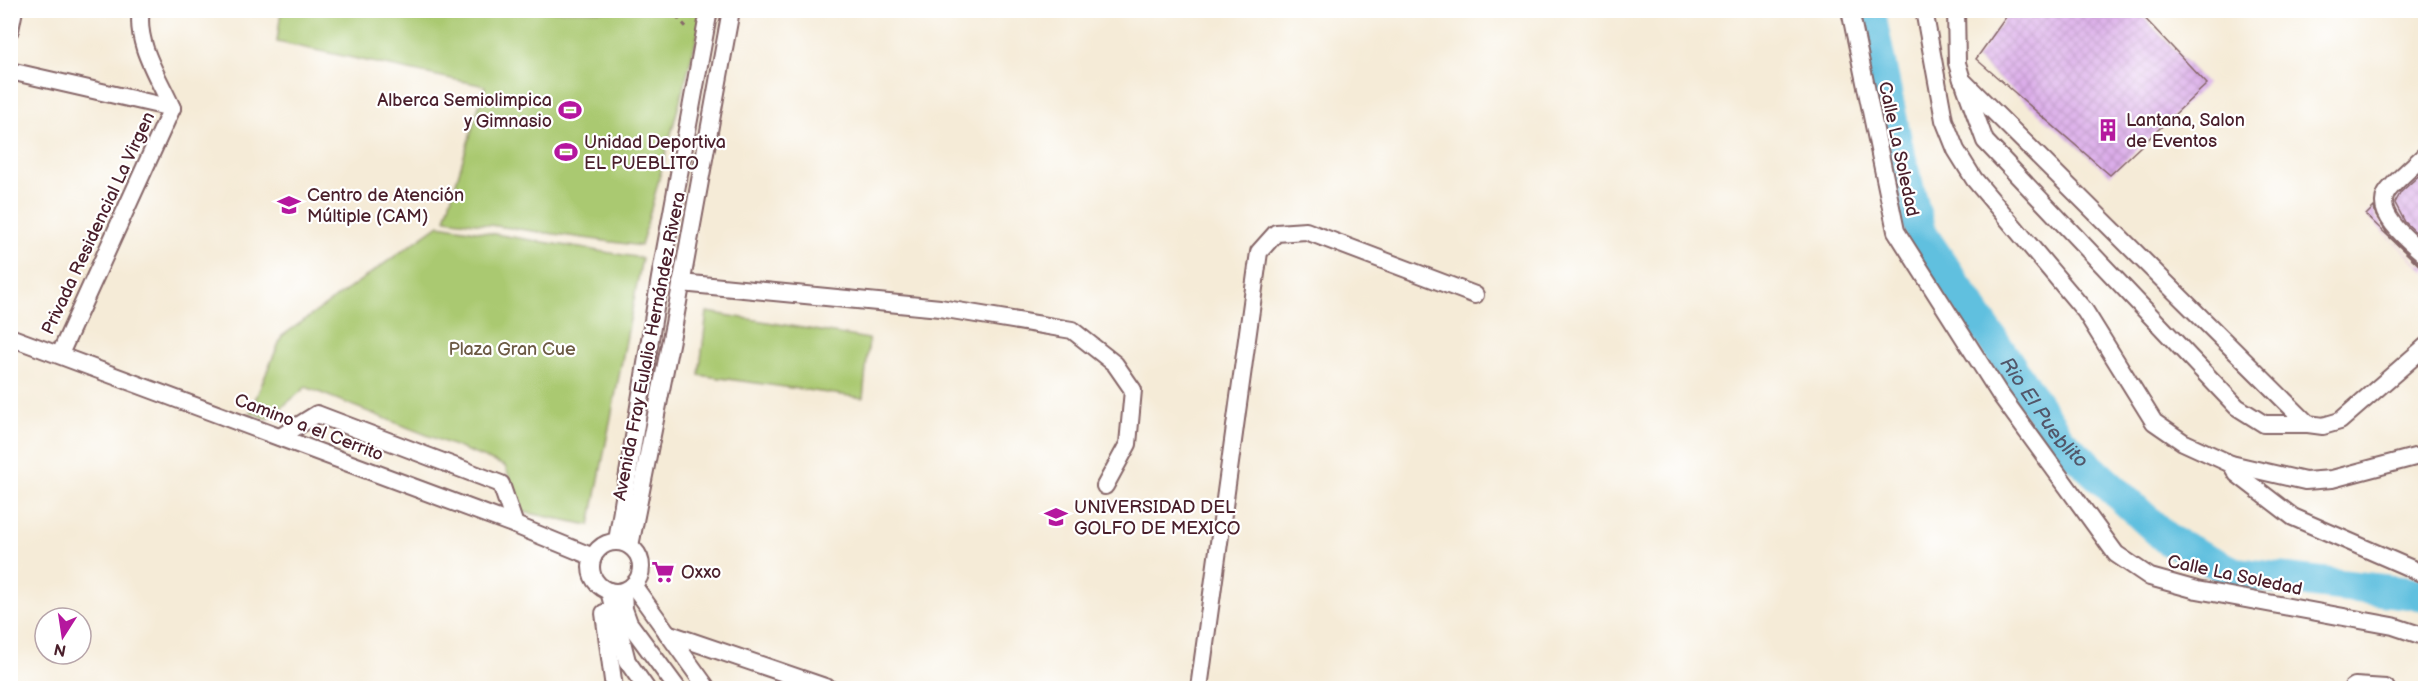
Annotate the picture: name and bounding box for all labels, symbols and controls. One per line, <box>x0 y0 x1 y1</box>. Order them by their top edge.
street label: Calle La Soledad <box>1874 80 1923 218</box>
place label: Alberca Semiolimpica y Gimnasio <box>377 90 552 132</box>
sports icon: Alberca Semiolimpica y Gimnasio <box>557 97 583 123</box>
street label: Privada Residencial La Virgen <box>38 109 159 338</box>
place label: Lantana, Salon de Eventos <box>2126 110 2245 152</box>
building icon: Lantana, Salon de Eventos <box>2095 117 2121 143</box>
place label: Unidad Deportiva EL PUEBLITO <box>584 132 726 174</box>
sports icon: Unidad Deportiva EL PUEBLITO <box>553 139 579 165</box>
place label: Centro de Atención Múltiple (CAM) <box>307 185 464 227</box>
street label: Avenida Fray Eulalio Hernández Rivera <box>609 190 690 502</box>
school or university icon: Centro de Atención Múltiple (CAM) <box>276 192 302 218</box>
park label: Plaza Gran Cue <box>448 339 576 360</box>
water label: Rio El Pueblito <box>1995 353 2093 473</box>
street label: Camino a el Cerrito <box>231 389 386 466</box>
place label: UNIVERSIDAD DEL GOLFO DE MEXICO <box>1074 497 1240 539</box>
school or university icon: UNIVERSIDAD DEL GOLFO DE MEXICO <box>1043 504 1069 530</box>
street label: Calle La Soledad <box>2166 551 2304 600</box>
supermarket icon: Oxxo <box>650 559 676 585</box>
place label: Oxxo <box>681 562 721 583</box>
north arrow <box>33 606 93 666</box>
text: N <box>52 639 68 660</box>

